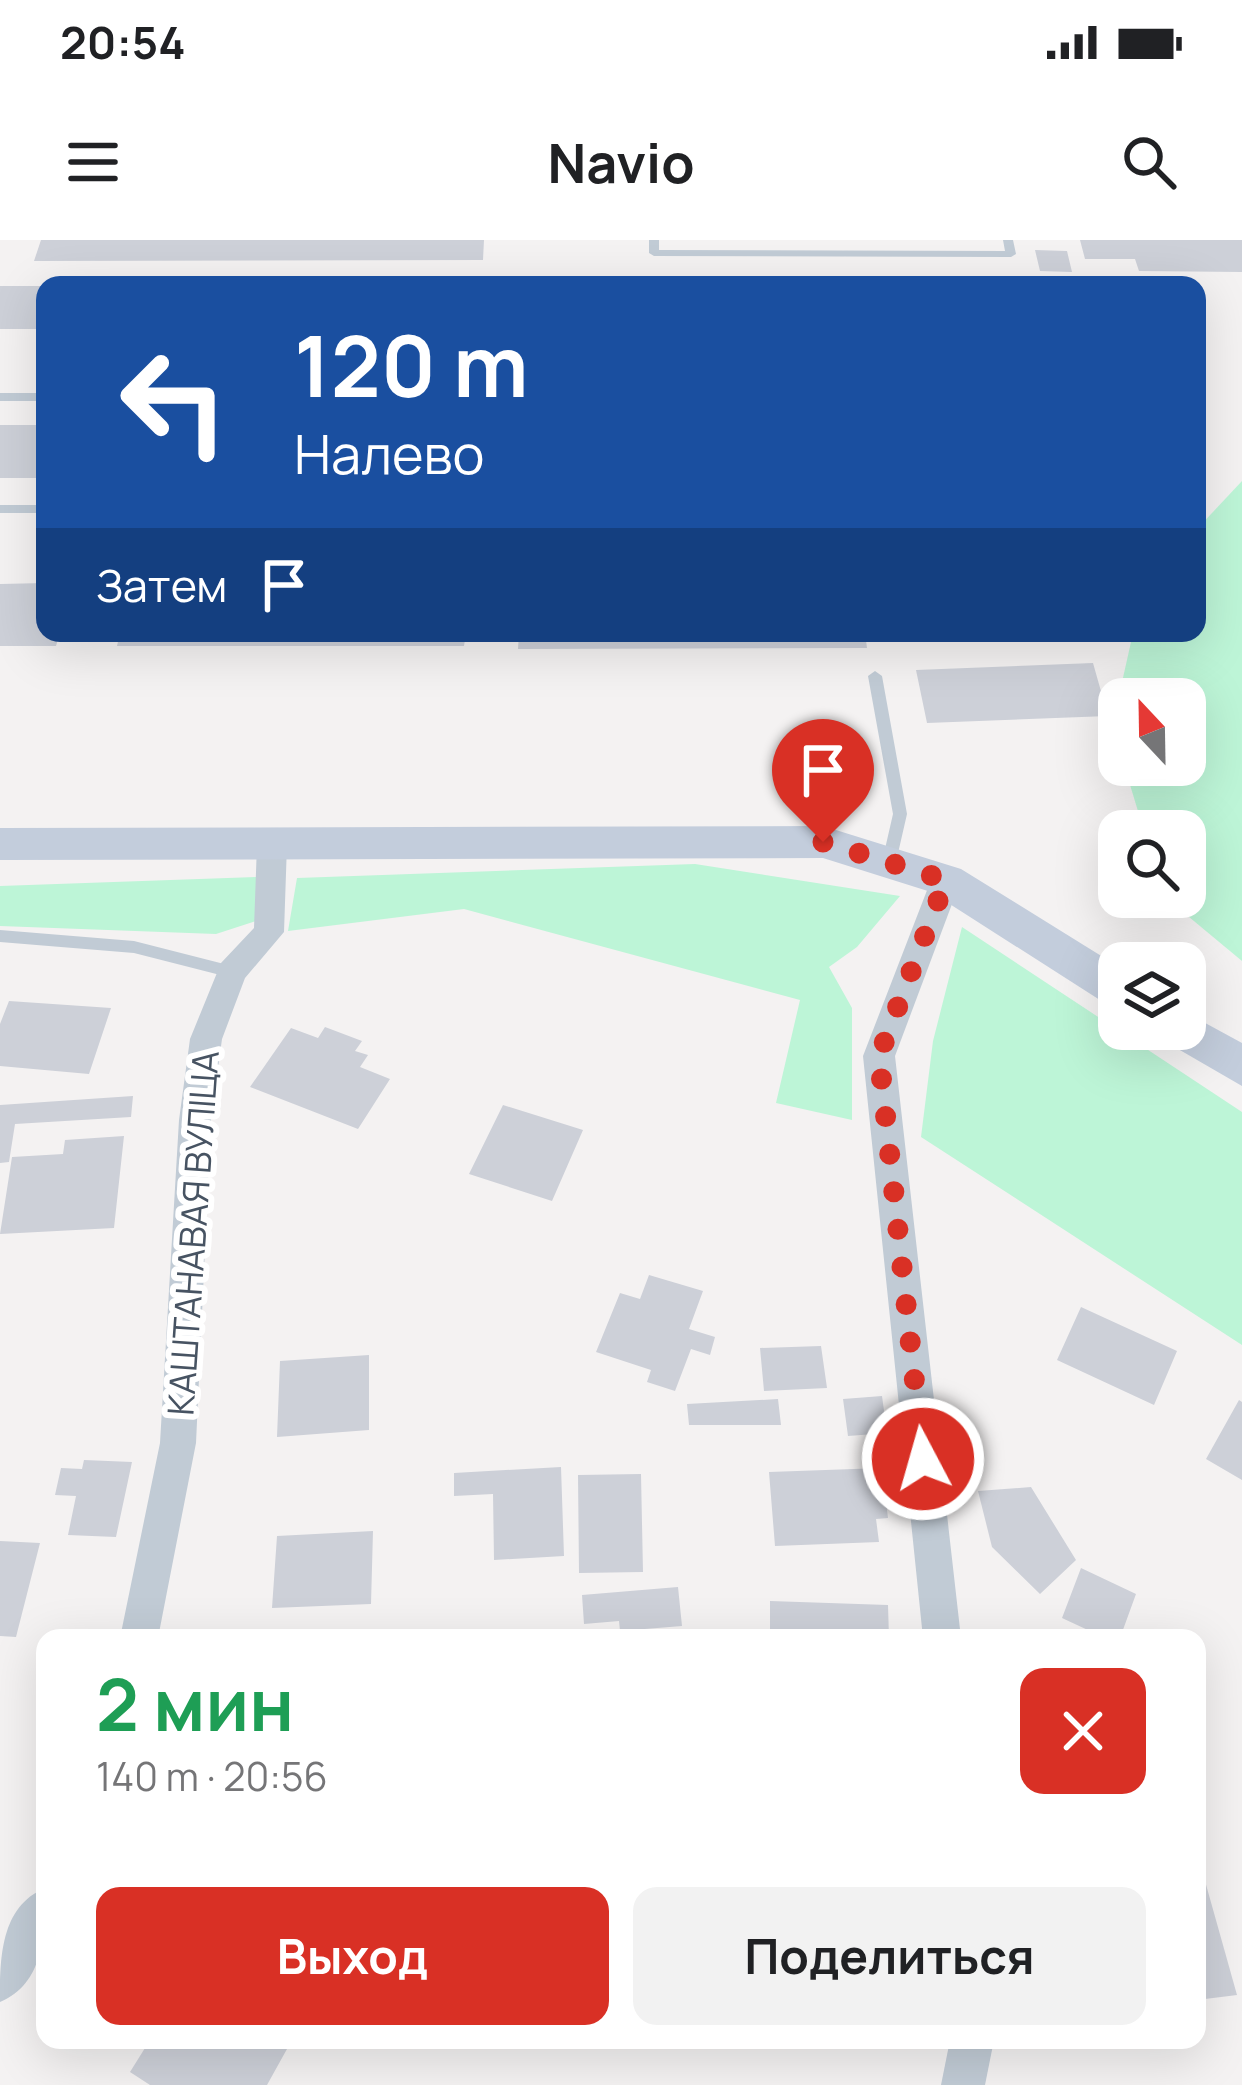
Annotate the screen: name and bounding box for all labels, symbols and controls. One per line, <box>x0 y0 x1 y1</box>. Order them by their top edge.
text: 20:54 <box>60 11 186 73</box>
text: Navio <box>547 125 695 199</box>
icon: menu <box>60 129 126 195</box>
icon: search <box>1116 129 1182 195</box>
text: 120 m <box>294 307 528 422</box>
icon: left <box>96 324 252 480</box>
text: Налево <box>294 416 484 490</box>
icon: arrive <box>251 552 317 618</box>
text: Затем <box>96 554 227 616</box>
north arrow <box>1098 678 1206 786</box>
map controls <box>1098 678 1206 1050</box>
pin <box>772 719 874 842</box>
icon: arrive <box>790 737 856 803</box>
button: search <box>1098 810 1206 918</box>
button: layers <box>1098 942 1206 1050</box>
street label: КАШТАНАВАЯ ВУЛІЦА <box>155 1049 230 1417</box>
position arrow <box>860 1396 986 1522</box>
text: 2 мин <box>96 1654 294 1753</box>
button: close <box>1020 1668 1146 1794</box>
text: 140 m · 20:56 <box>96 1749 328 1803</box>
button: Выход <box>96 1887 609 2025</box>
button: Поделиться <box>633 1887 1146 2025</box>

